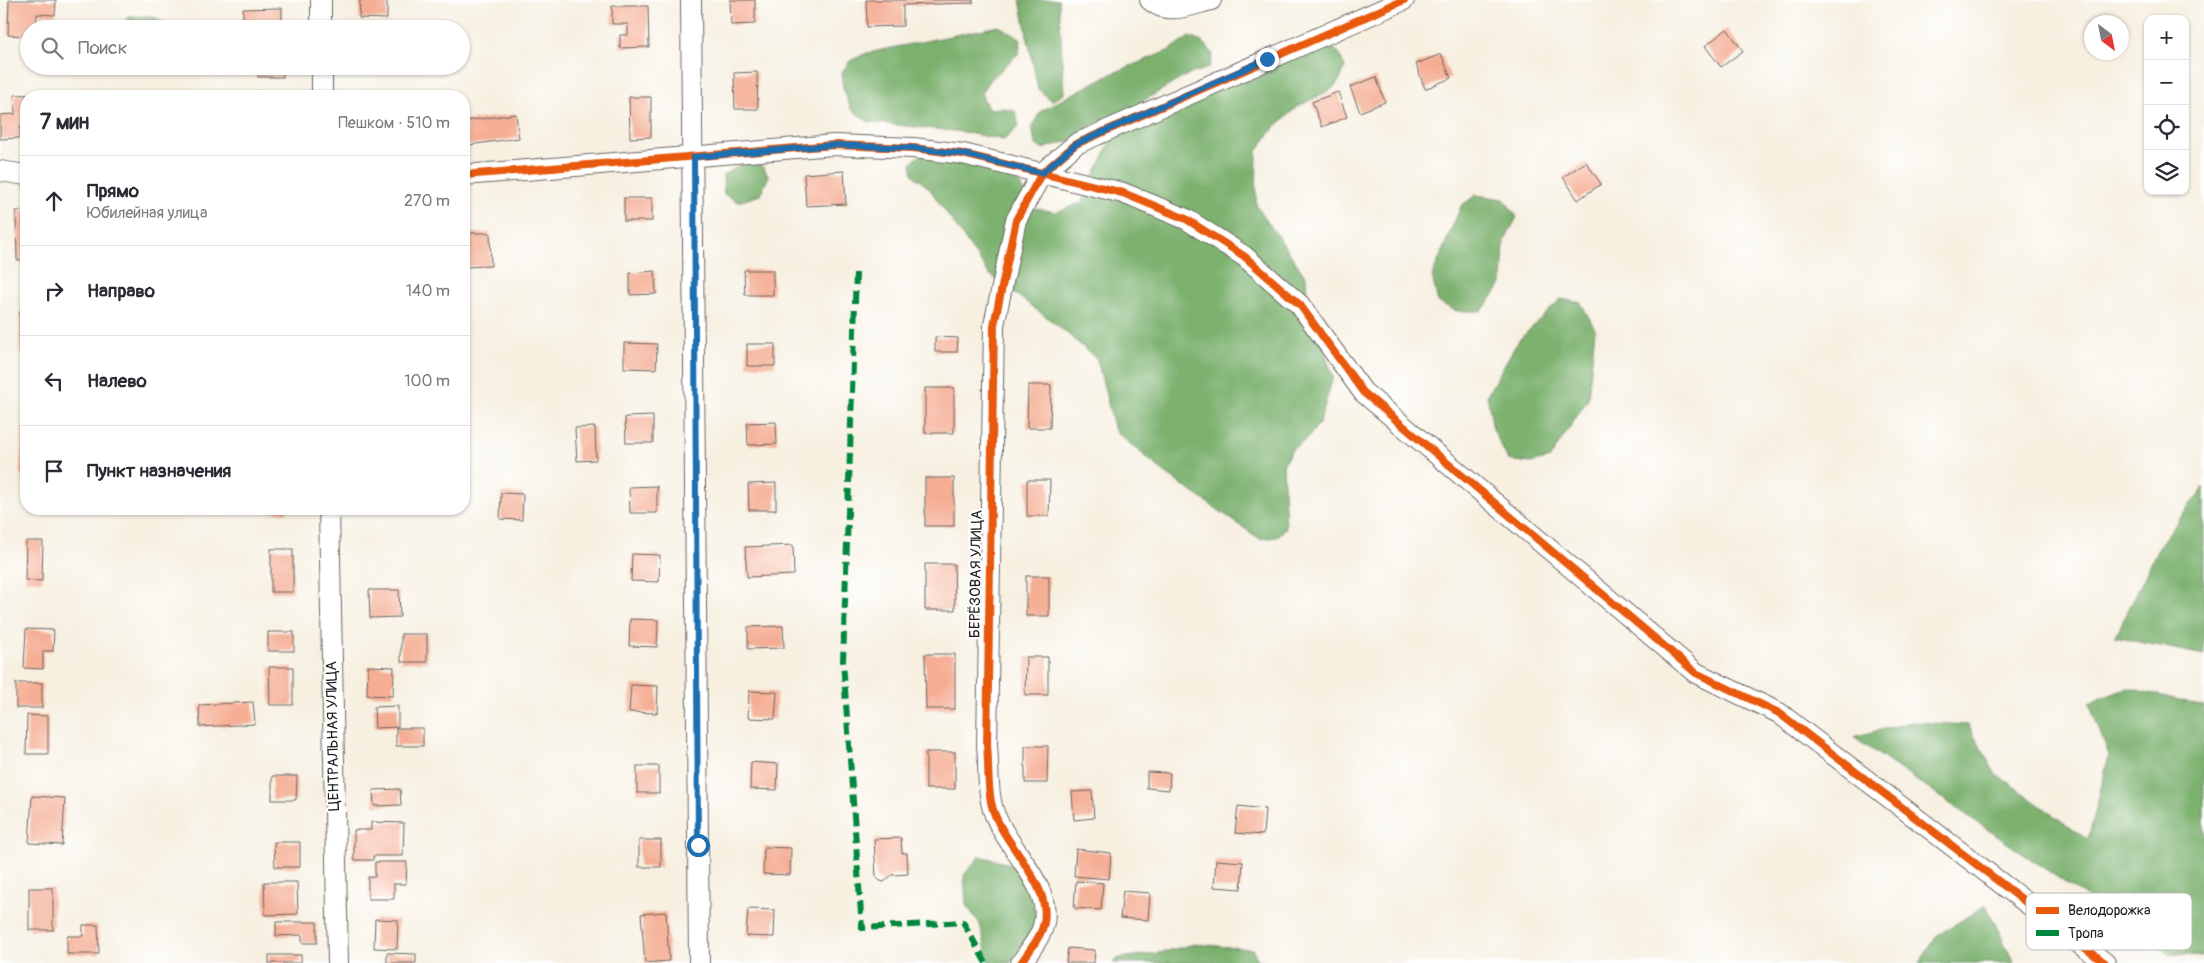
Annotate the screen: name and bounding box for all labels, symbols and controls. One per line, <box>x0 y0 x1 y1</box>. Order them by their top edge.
north arrow <box>2084 15 2129 60</box>
map controls <box>2144 15 2189 195</box>
button: + <box>2144 15 2189 60</box>
search box <box>20 20 470 75</box>
icon: search <box>38 34 66 62</box>
text: Поиск <box>78 36 128 60</box>
route end <box>1256 48 1279 71</box>
button: − <box>2144 60 2189 105</box>
button: locate <box>2144 105 2189 150</box>
text: 7 мин <box>40 109 89 136</box>
text: Пешком · 510 m <box>338 113 450 133</box>
button: layers <box>2144 150 2189 195</box>
text: Прямо <box>87 179 139 203</box>
icon: ahead <box>40 187 68 215</box>
text: 270 m <box>404 191 450 211</box>
text: Юбилейная улица <box>87 203 207 223</box>
icon: right <box>40 277 68 305</box>
text: Направо <box>87 279 155 303</box>
text: 140 m <box>406 281 450 301</box>
icon: left <box>40 367 68 395</box>
text: Налево <box>87 369 147 393</box>
text: 100 m <box>404 371 450 391</box>
icon: arrive <box>40 457 68 485</box>
text: Пункт назначения <box>87 459 231 483</box>
street label: БЕРЁЗОВАЯ УЛИЦА <box>965 510 987 638</box>
street label: ЦЕНТРАЛЬНАЯ УЛИЦА <box>322 661 344 811</box>
route start <box>687 834 710 857</box>
legend <box>2026 893 2192 950</box>
text: Велодорожка <box>2068 902 2150 919</box>
text: Тропа <box>2068 925 2104 942</box>

